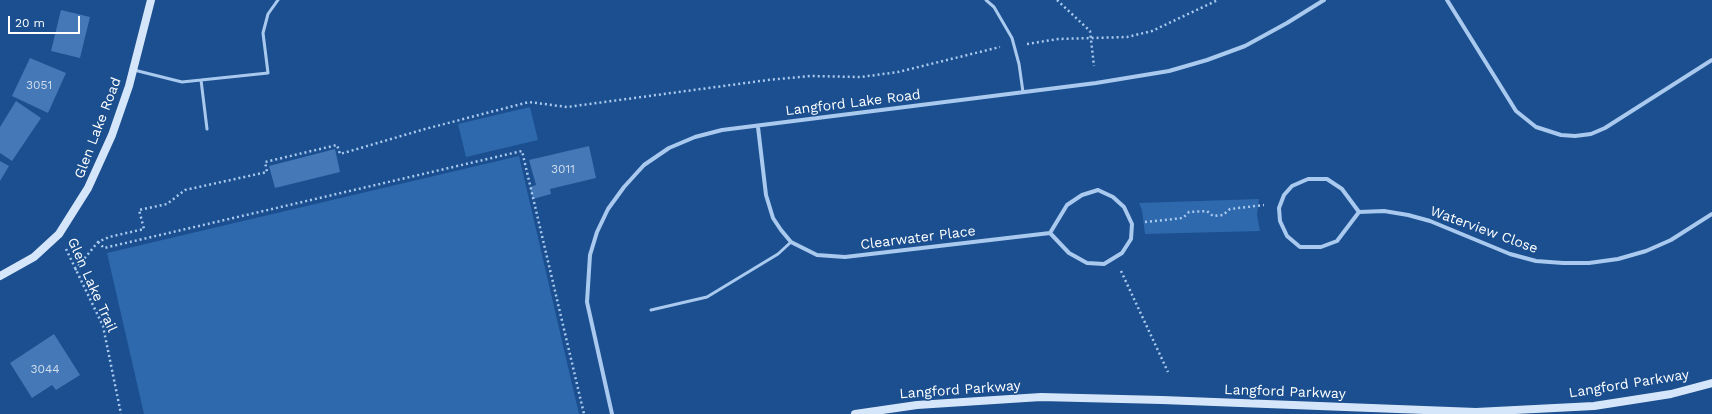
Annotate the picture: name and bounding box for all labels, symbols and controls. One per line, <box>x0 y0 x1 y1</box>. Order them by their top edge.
scale bar <box>10 8 82 34</box>
text: 20 m <box>15 16 45 30</box>
street label: Glen Lake Road <box>71 75 125 181</box>
house number: 3051 <box>26 78 52 92</box>
street label: Langford Lake Road <box>784 86 922 120</box>
house number: 3011 <box>551 162 575 176</box>
street label: Waterview Close <box>1428 203 1540 257</box>
street label: Clearwater Place <box>859 223 977 253</box>
street label: Glen Lake Trail <box>64 235 120 335</box>
house number: 3044 <box>30 362 60 376</box>
street label: Langford Parkway <box>1568 366 1690 402</box>
street label: Langford Parkway <box>899 377 1021 403</box>
street label: Langford Parkway <box>1224 381 1346 403</box>

